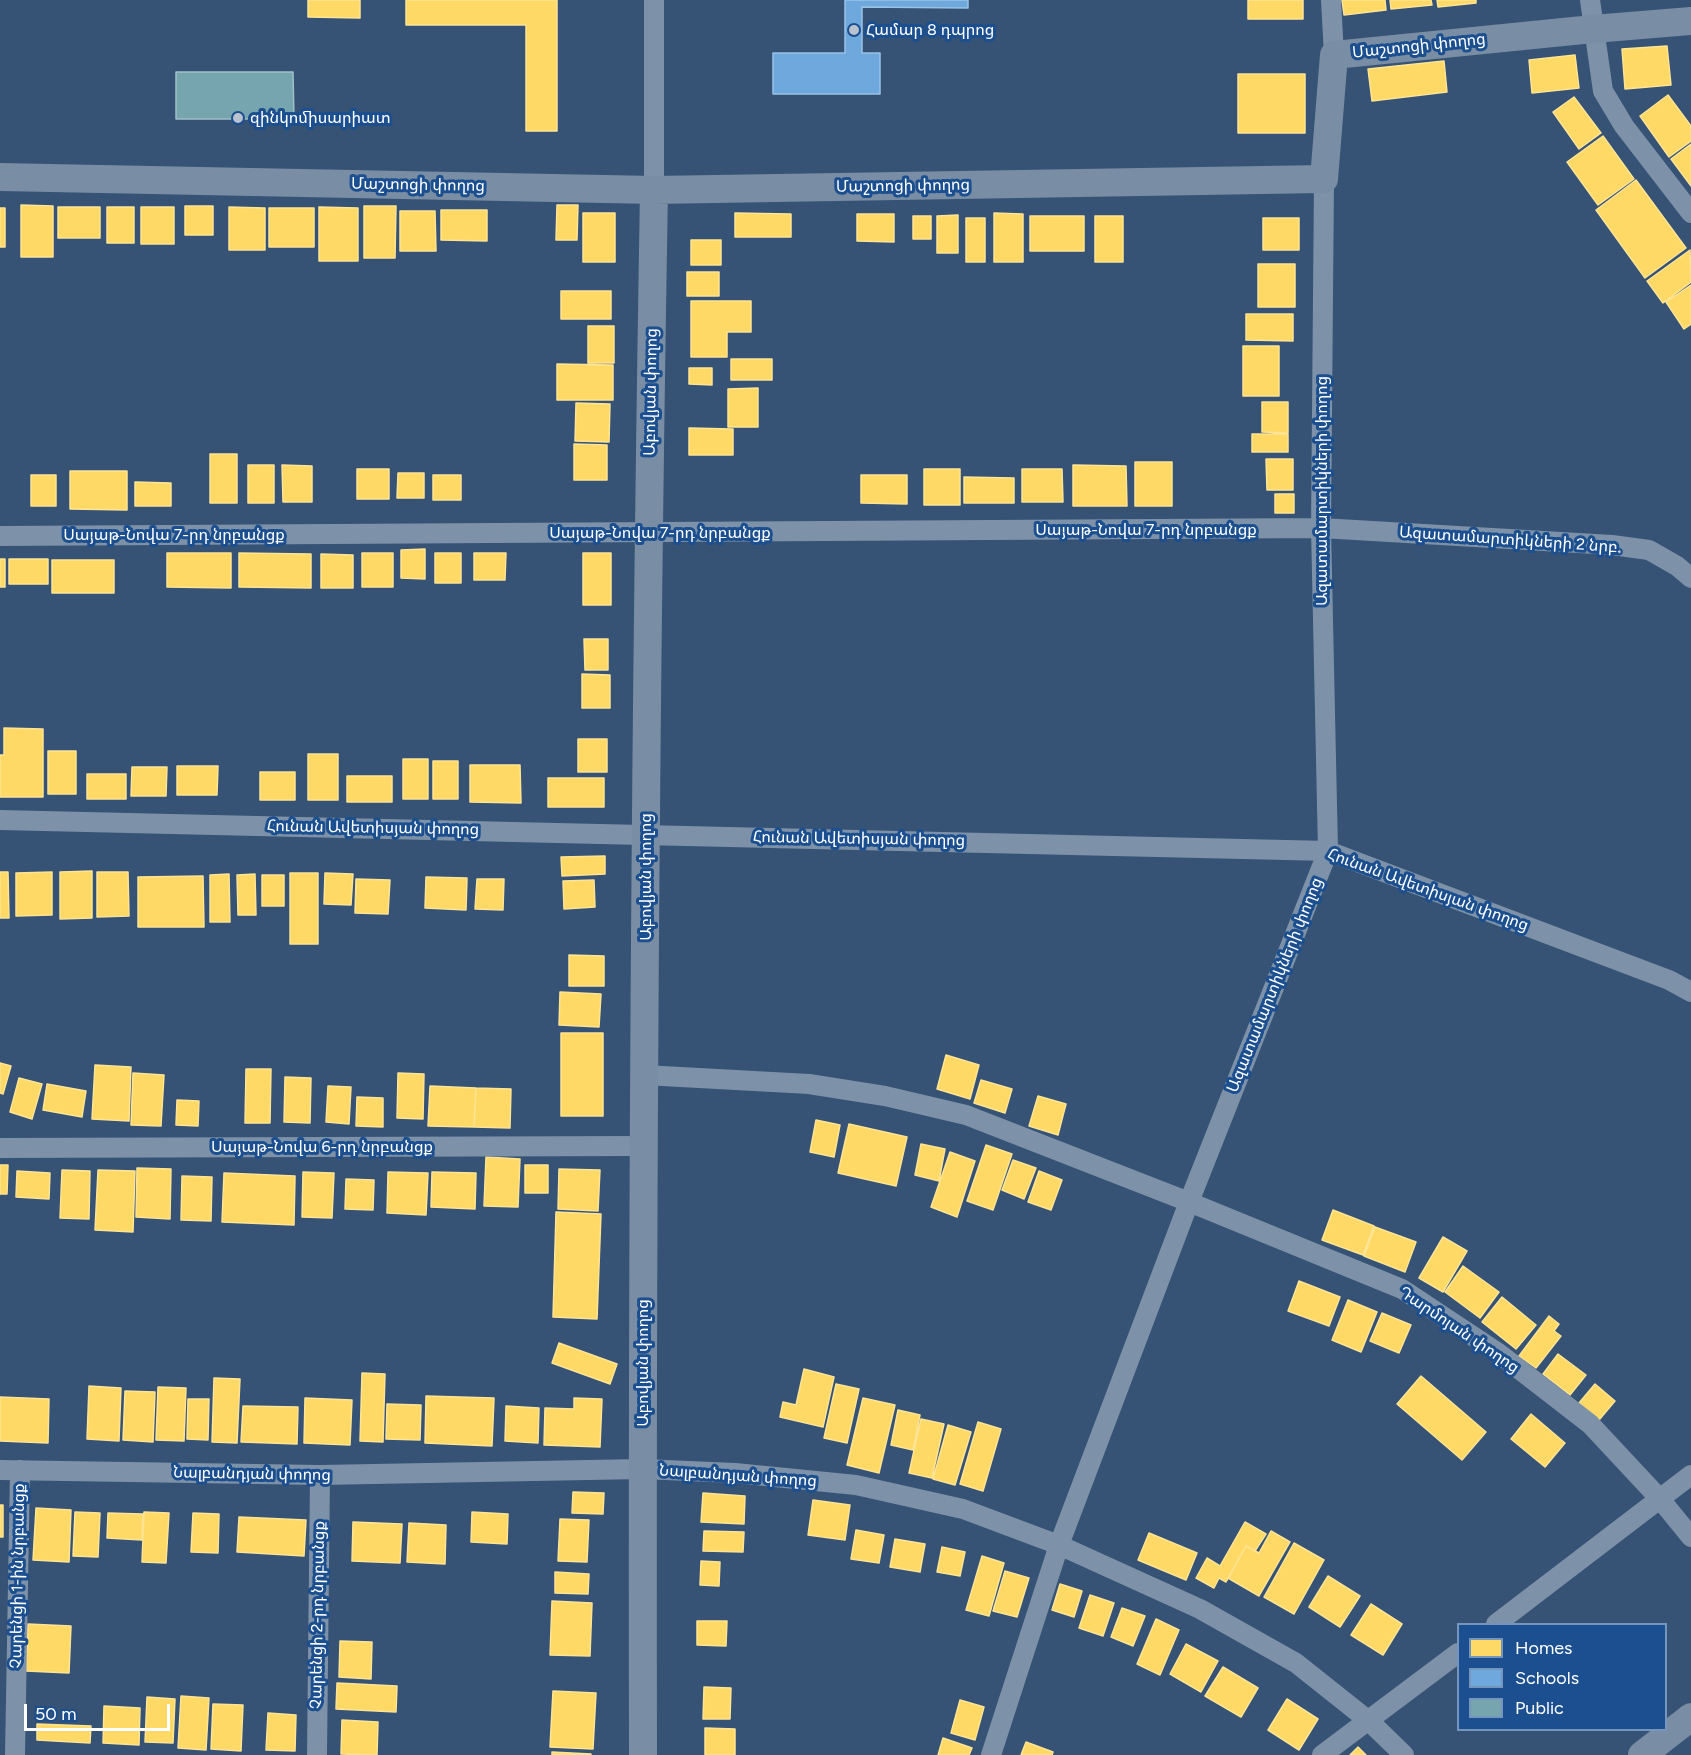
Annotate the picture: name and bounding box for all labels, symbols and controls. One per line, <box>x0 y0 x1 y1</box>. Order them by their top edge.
place label: Համար 8 դպրոց <box>866 20 994 40</box>
marker: Համար 8 դպրոց <box>847 23 861 37</box>
street label: Մաշտոցի փողոց <box>1351 29 1487 63</box>
place label: զինկոմիսարիատ <box>250 108 391 128</box>
marker: զինկոմիսարիատ <box>231 111 245 125</box>
street label: Մաշտոցի փողոց <box>351 174 485 196</box>
street label: Մաշտոցի փողոց <box>836 175 970 197</box>
street label: Աբովյան փողոց <box>640 328 662 456</box>
street label: Ազատամարտիկների փողոց <box>1312 376 1332 606</box>
street label: Սայաթ-Նովա 7-րդ նրբանցք <box>1035 520 1257 540</box>
street label: Սայաթ-Նովա 7-րդ նրբանցք <box>549 523 771 543</box>
street label: Ազատամարտիկների 2 նրբ. <box>1398 523 1622 557</box>
street label: Սայաթ-Նովա 7-րդ նրբանցք <box>63 525 285 545</box>
street label: Աբովյան փողոց <box>636 813 656 941</box>
street label: Հունան Ավետիսյան փողոց <box>267 817 479 839</box>
street label: Հունան Ավետիսյան փողոց <box>753 828 965 850</box>
street label: Հունան Ավետիսյան փողոց <box>1325 845 1531 935</box>
street label: Ազատամարտիկների փողոց <box>1223 875 1327 1095</box>
street label: Սայաթ-Նովա 6-րդ նրբանցք <box>211 1137 433 1157</box>
street label: Դարմոյան փողոց <box>1395 1283 1523 1377</box>
street label: Աբովյան փողոց <box>633 1299 653 1427</box>
street label: Նալբանդյան փողոց <box>659 1461 817 1491</box>
street label: Նալբանդյան փողոց <box>173 1463 331 1485</box>
street label: Չարենցի 1-ին նրբանցք <box>7 1483 29 1669</box>
street label: Չարենցի 2-րդ նրբանցք <box>307 1521 329 1709</box>
legend <box>1457 1623 1667 1731</box>
text: Homes <box>1515 1637 1573 1659</box>
text: Schools <box>1515 1667 1579 1689</box>
scale bar <box>27 1692 172 1730</box>
text: Public <box>1515 1697 1564 1719</box>
text: 50 m <box>35 1703 77 1725</box>

